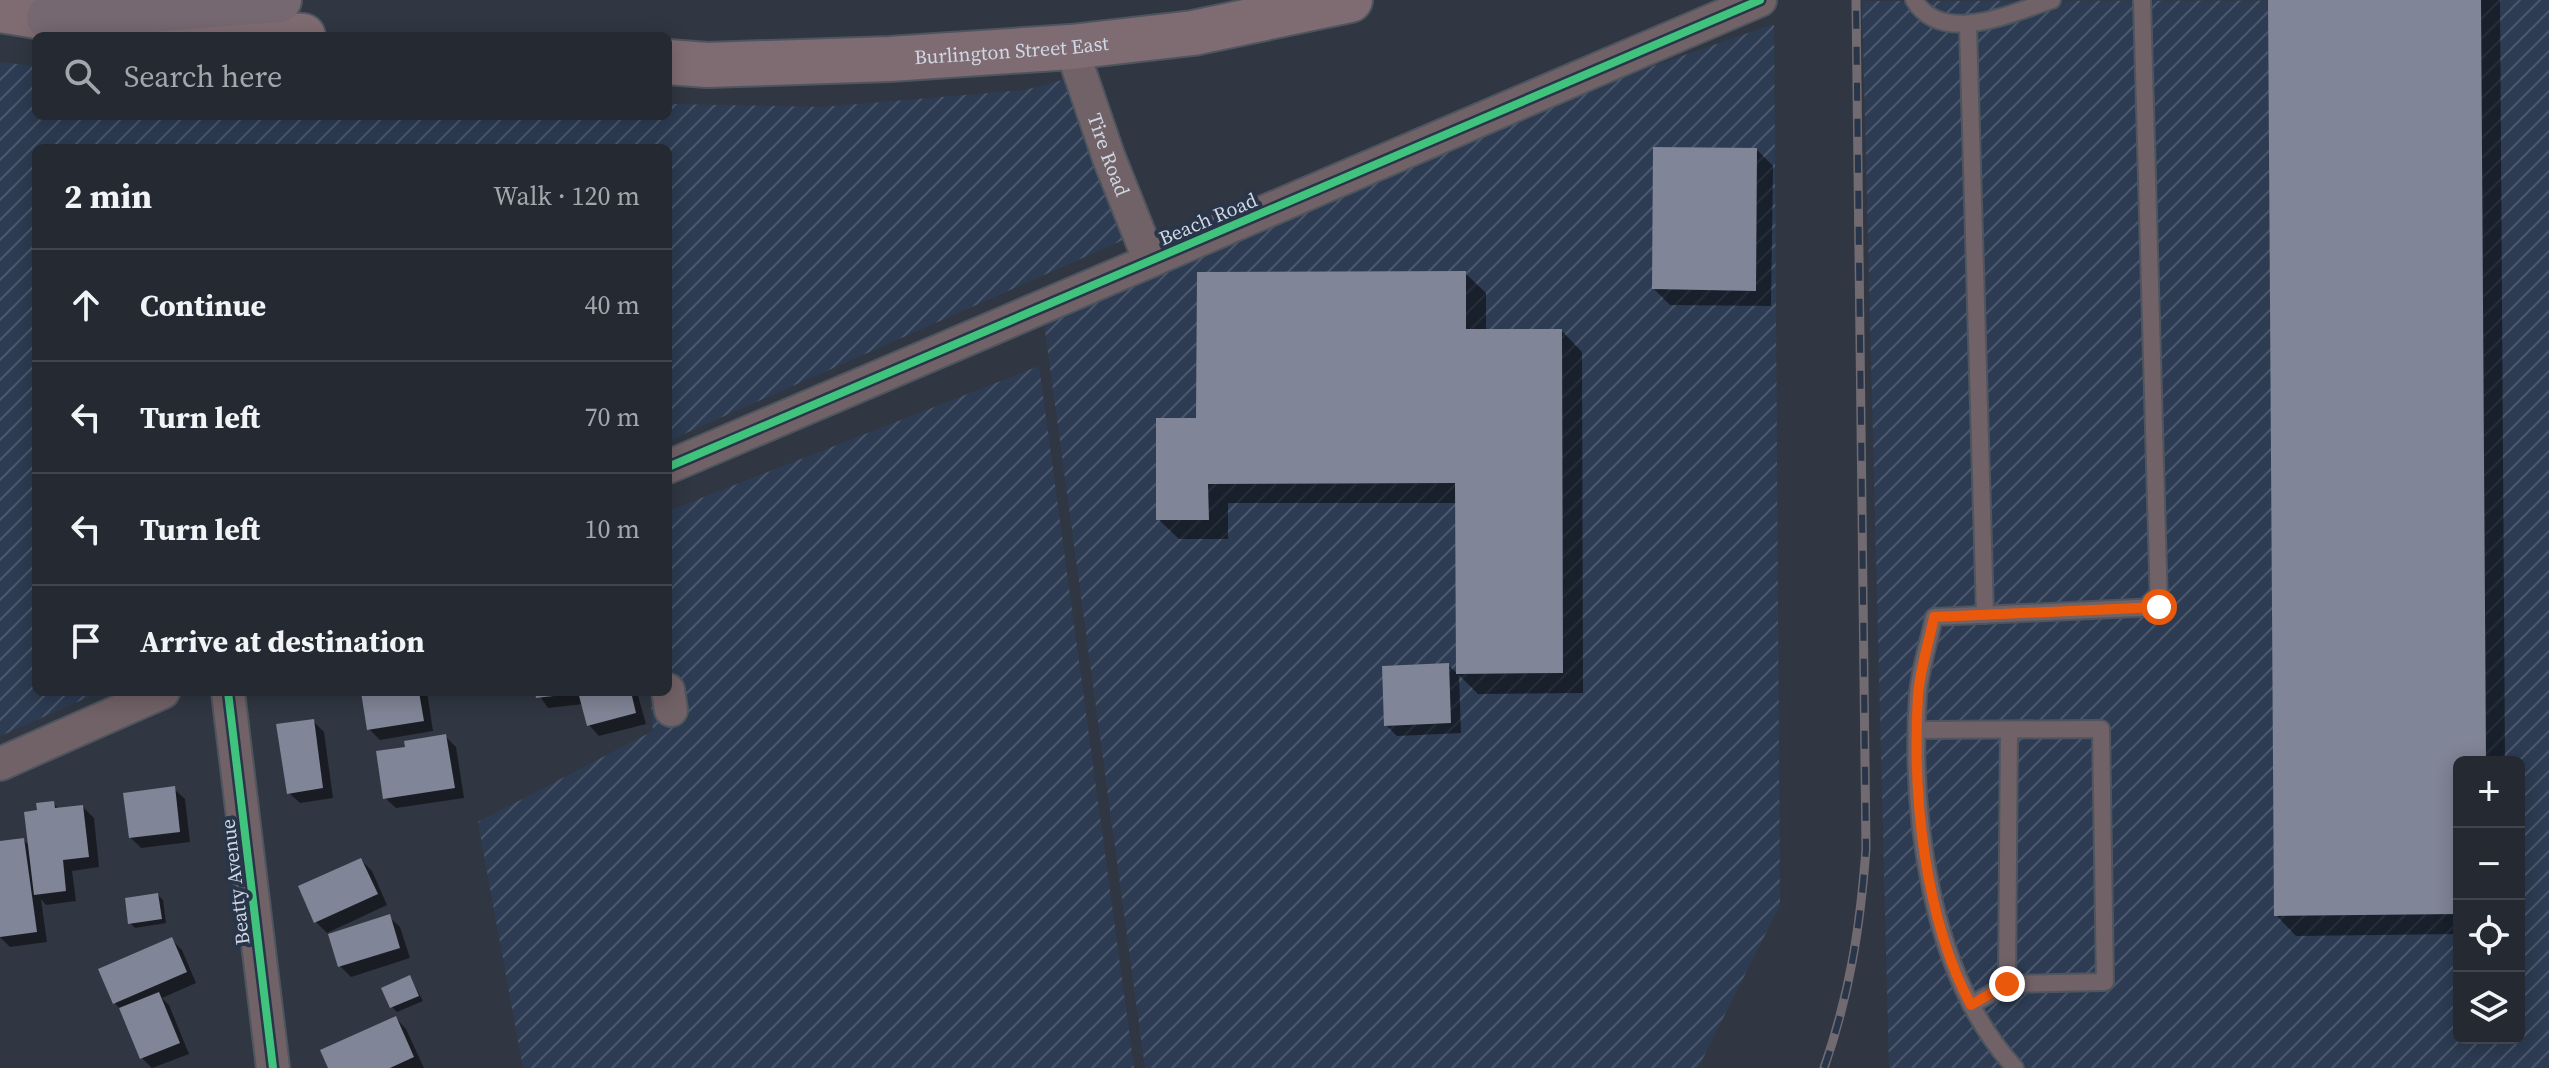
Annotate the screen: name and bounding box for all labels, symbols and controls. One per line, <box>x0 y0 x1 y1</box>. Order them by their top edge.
street label: Burlington Street East <box>913 29 1111 71</box>
search box <box>32 32 672 120</box>
icon: search <box>60 54 104 98</box>
text: Search here <box>124 56 282 97</box>
street label: Tire Road <box>1081 109 1137 201</box>
text: 2 min <box>64 173 152 219</box>
text: Walk · 120 m <box>493 178 640 214</box>
street label: Beach Road <box>1155 185 1262 252</box>
icon: ahead <box>64 283 108 327</box>
text: Continue <box>140 285 266 326</box>
text: 40 m <box>585 287 640 323</box>
icon: left <box>64 395 108 439</box>
text: Turn left <box>140 397 260 438</box>
text: 70 m <box>585 399 640 435</box>
icon: left <box>64 507 108 551</box>
text: Turn left <box>140 509 260 550</box>
text: 10 m <box>585 511 640 547</box>
route start <box>2141 589 2177 625</box>
icon: arrive <box>64 619 108 663</box>
text: Arrive at destination <box>140 621 425 662</box>
map controls <box>2453 756 2525 1044</box>
button: + <box>2453 756 2525 828</box>
street label: Beatty Avenue <box>213 818 257 946</box>
button: − <box>2453 828 2525 900</box>
button: locate <box>2453 900 2525 972</box>
route end <box>1989 966 2025 1002</box>
button: layers <box>2453 972 2525 1044</box>

